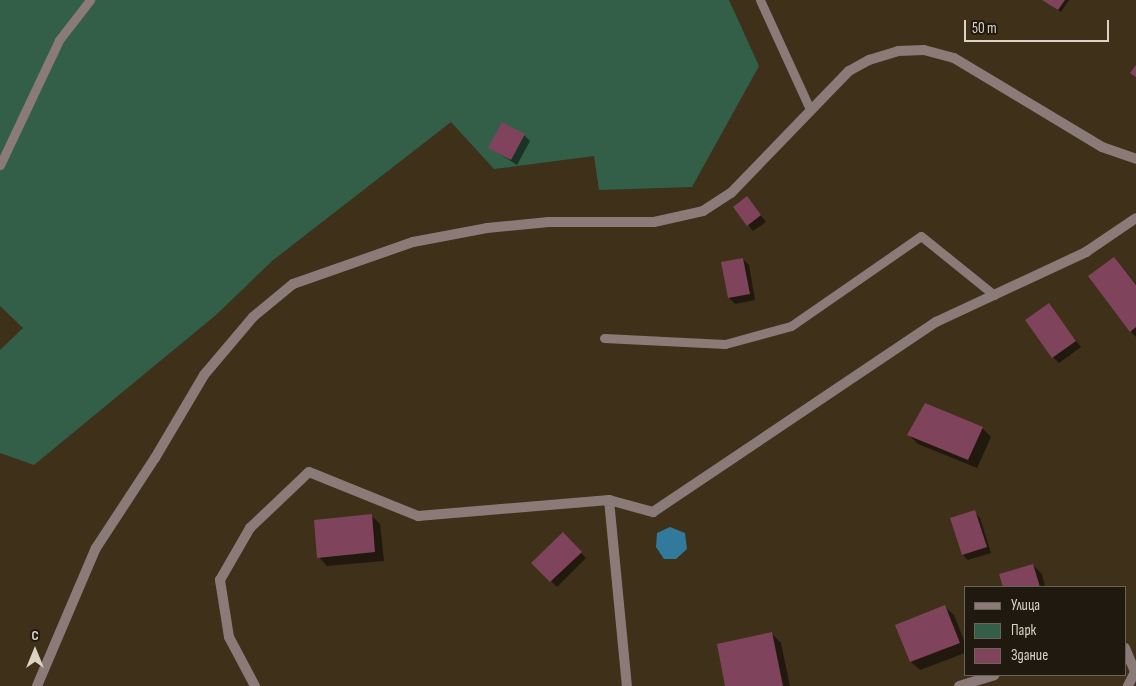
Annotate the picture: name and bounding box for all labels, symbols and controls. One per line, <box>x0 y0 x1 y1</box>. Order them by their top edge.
scale bar <box>966 10 1111 42</box>
text: 50 m <box>972 19 997 38</box>
legend <box>964 586 1126 676</box>
text: Улица <box>1011 596 1040 615</box>
text: Парк <box>1011 621 1036 640</box>
north arrow <box>10 626 60 676</box>
text: С <box>31 627 39 644</box>
text: Здание <box>1011 646 1048 665</box>

